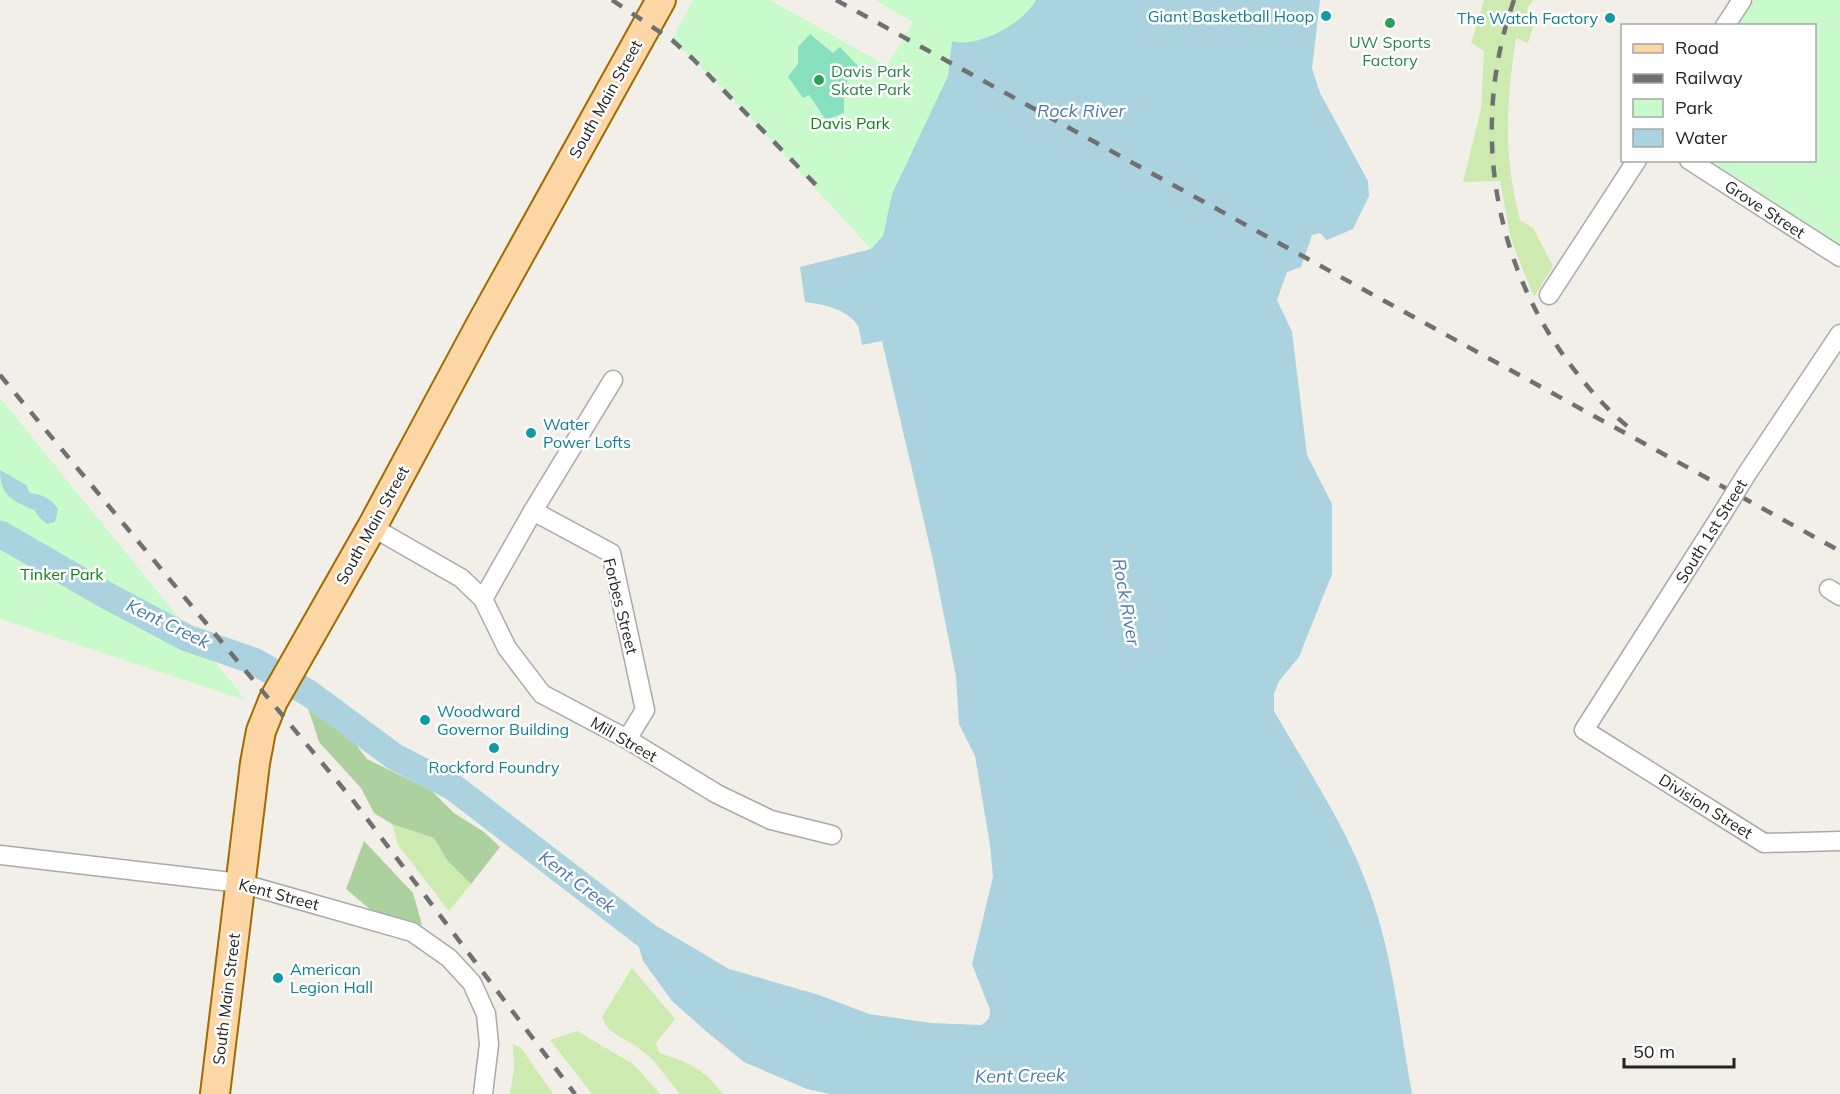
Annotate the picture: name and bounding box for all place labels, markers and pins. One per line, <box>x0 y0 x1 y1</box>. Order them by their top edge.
place label: Giant Basketball Hoop <box>1148 6 1314 26</box>
place label: The Watch Factory <box>1457 8 1598 28</box>
marker: Giant Basketball Hoop <box>1319 9 1333 23</box>
marker: The Watch Factory <box>1603 11 1617 25</box>
marker: UW Sports Factory <box>1383 16 1397 30</box>
place label: UW Sports Factory <box>1349 32 1431 70</box>
place label: Davis Park Skate Park <box>831 61 912 99</box>
marker: Davis Park Skate Park <box>812 73 826 87</box>
place label: Water Power Lofts <box>543 414 631 452</box>
marker: Water Power Lofts <box>524 426 538 440</box>
place label: Woodward Governor Building <box>437 701 569 739</box>
marker: Woodward Governor Building <box>418 713 432 727</box>
marker: Rockford Foundry <box>487 741 501 755</box>
place label: Rockford Foundry <box>429 757 560 777</box>
place label: American Legion Hall <box>290 959 373 997</box>
marker: American Legion Hall <box>271 971 285 985</box>

